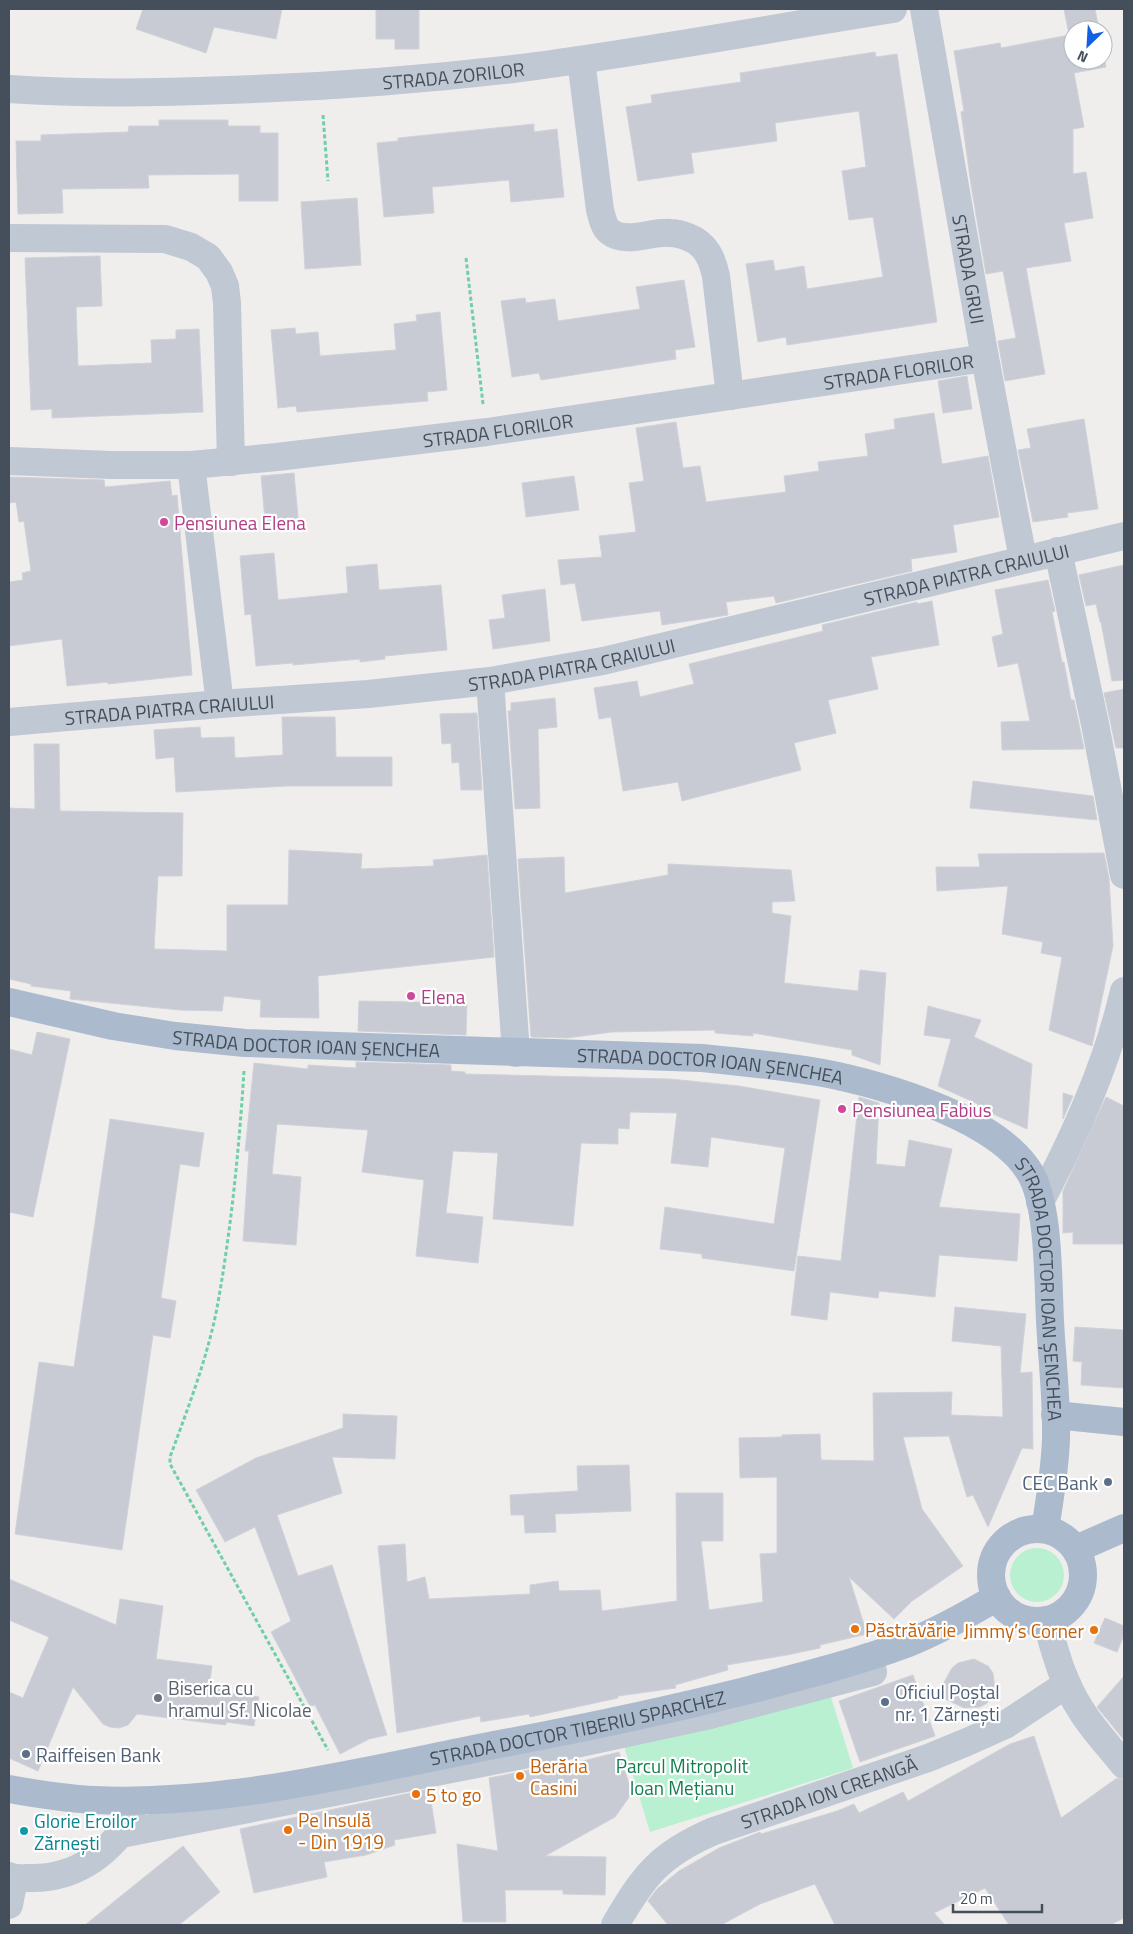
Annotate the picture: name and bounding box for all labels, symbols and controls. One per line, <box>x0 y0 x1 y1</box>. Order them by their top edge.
north arrow <box>1063 20 1113 70</box>
text: N <box>1073 46 1091 69</box>
street label: STRADA ZORILOR <box>381 53 526 96</box>
street label: STRADA GRUI <box>946 212 993 326</box>
street label: STRADA FLORILOR <box>822 345 976 396</box>
street label: STRADA FLORILOR <box>421 405 575 454</box>
place label: Pensiunea Elena <box>174 508 306 537</box>
marker: Pensiunea Elena <box>158 516 170 528</box>
street label: STRADA PIATRA CRAIULUI <box>861 535 1072 612</box>
street label: STRADA PIATRA CRAIULUI <box>467 630 678 698</box>
street label: STRADA PIATRA CRAIULUI <box>63 686 275 732</box>
place label: Elena <box>421 982 466 1011</box>
marker: Elena <box>405 990 417 1002</box>
street label: STRADA DOCTOR IOAN ȘENCHEA <box>171 1021 441 1064</box>
street label: STRADA DOCTOR IOAN ȘENCHEA <box>576 1039 846 1091</box>
place label: Pensiunea Fabius <box>852 1095 992 1124</box>
marker: Pensiunea Fabius <box>836 1103 848 1115</box>
street label: STRADA DOCTOR IOAN ȘENCHEA <box>1009 1150 1071 1422</box>
place label: CEC Bank <box>1022 1468 1098 1497</box>
marker: CEC Bank <box>1102 1476 1114 1488</box>
place label: Păstrăvărie <box>865 1615 956 1644</box>
place label: Jimmy’s Corner <box>964 1616 1084 1645</box>
marker: Păstrăvărie <box>849 1623 861 1635</box>
marker: Jimmy’s Corner <box>1088 1624 1100 1636</box>
place label: Biserica cu hramul Sf. Nicolae <box>168 1673 312 1724</box>
place label: Oficiul Poștal nr. 1 Zărnești <box>895 1677 1000 1728</box>
street label: STRADA DOCTOR TIBERIU SPARCHEZ <box>427 1682 728 1772</box>
marker: Biserica cu hramul Sf. Nicolae <box>152 1692 164 1704</box>
marker: Oficiul Poștal nr. 1 Zărnești <box>879 1696 891 1708</box>
place label: Raiffeisen Bank <box>36 1740 161 1769</box>
marker: Raiffeisen Bank <box>20 1748 32 1760</box>
street label: STRADA ION CREANGĂ <box>736 1748 921 1835</box>
place label: Berăria Casini <box>530 1751 588 1802</box>
park label: Parcul Mitropolit Ioan Mețianu <box>616 1751 749 1802</box>
marker: Berăria Casini <box>514 1770 526 1782</box>
place label: 5 to go <box>426 1780 482 1809</box>
marker: 5 to go <box>410 1788 422 1800</box>
place label: Pe Insulă - Din 1919 <box>298 1805 384 1856</box>
place label: Glorie Eroilor Zărnești <box>34 1806 137 1857</box>
marker: Pe Insulă - Din 1919 <box>282 1824 294 1836</box>
marker: Glorie Eroilor Zărnești <box>18 1825 30 1837</box>
scale bar <box>953 1882 1042 1914</box>
text: 20 m <box>960 1887 993 1910</box>

